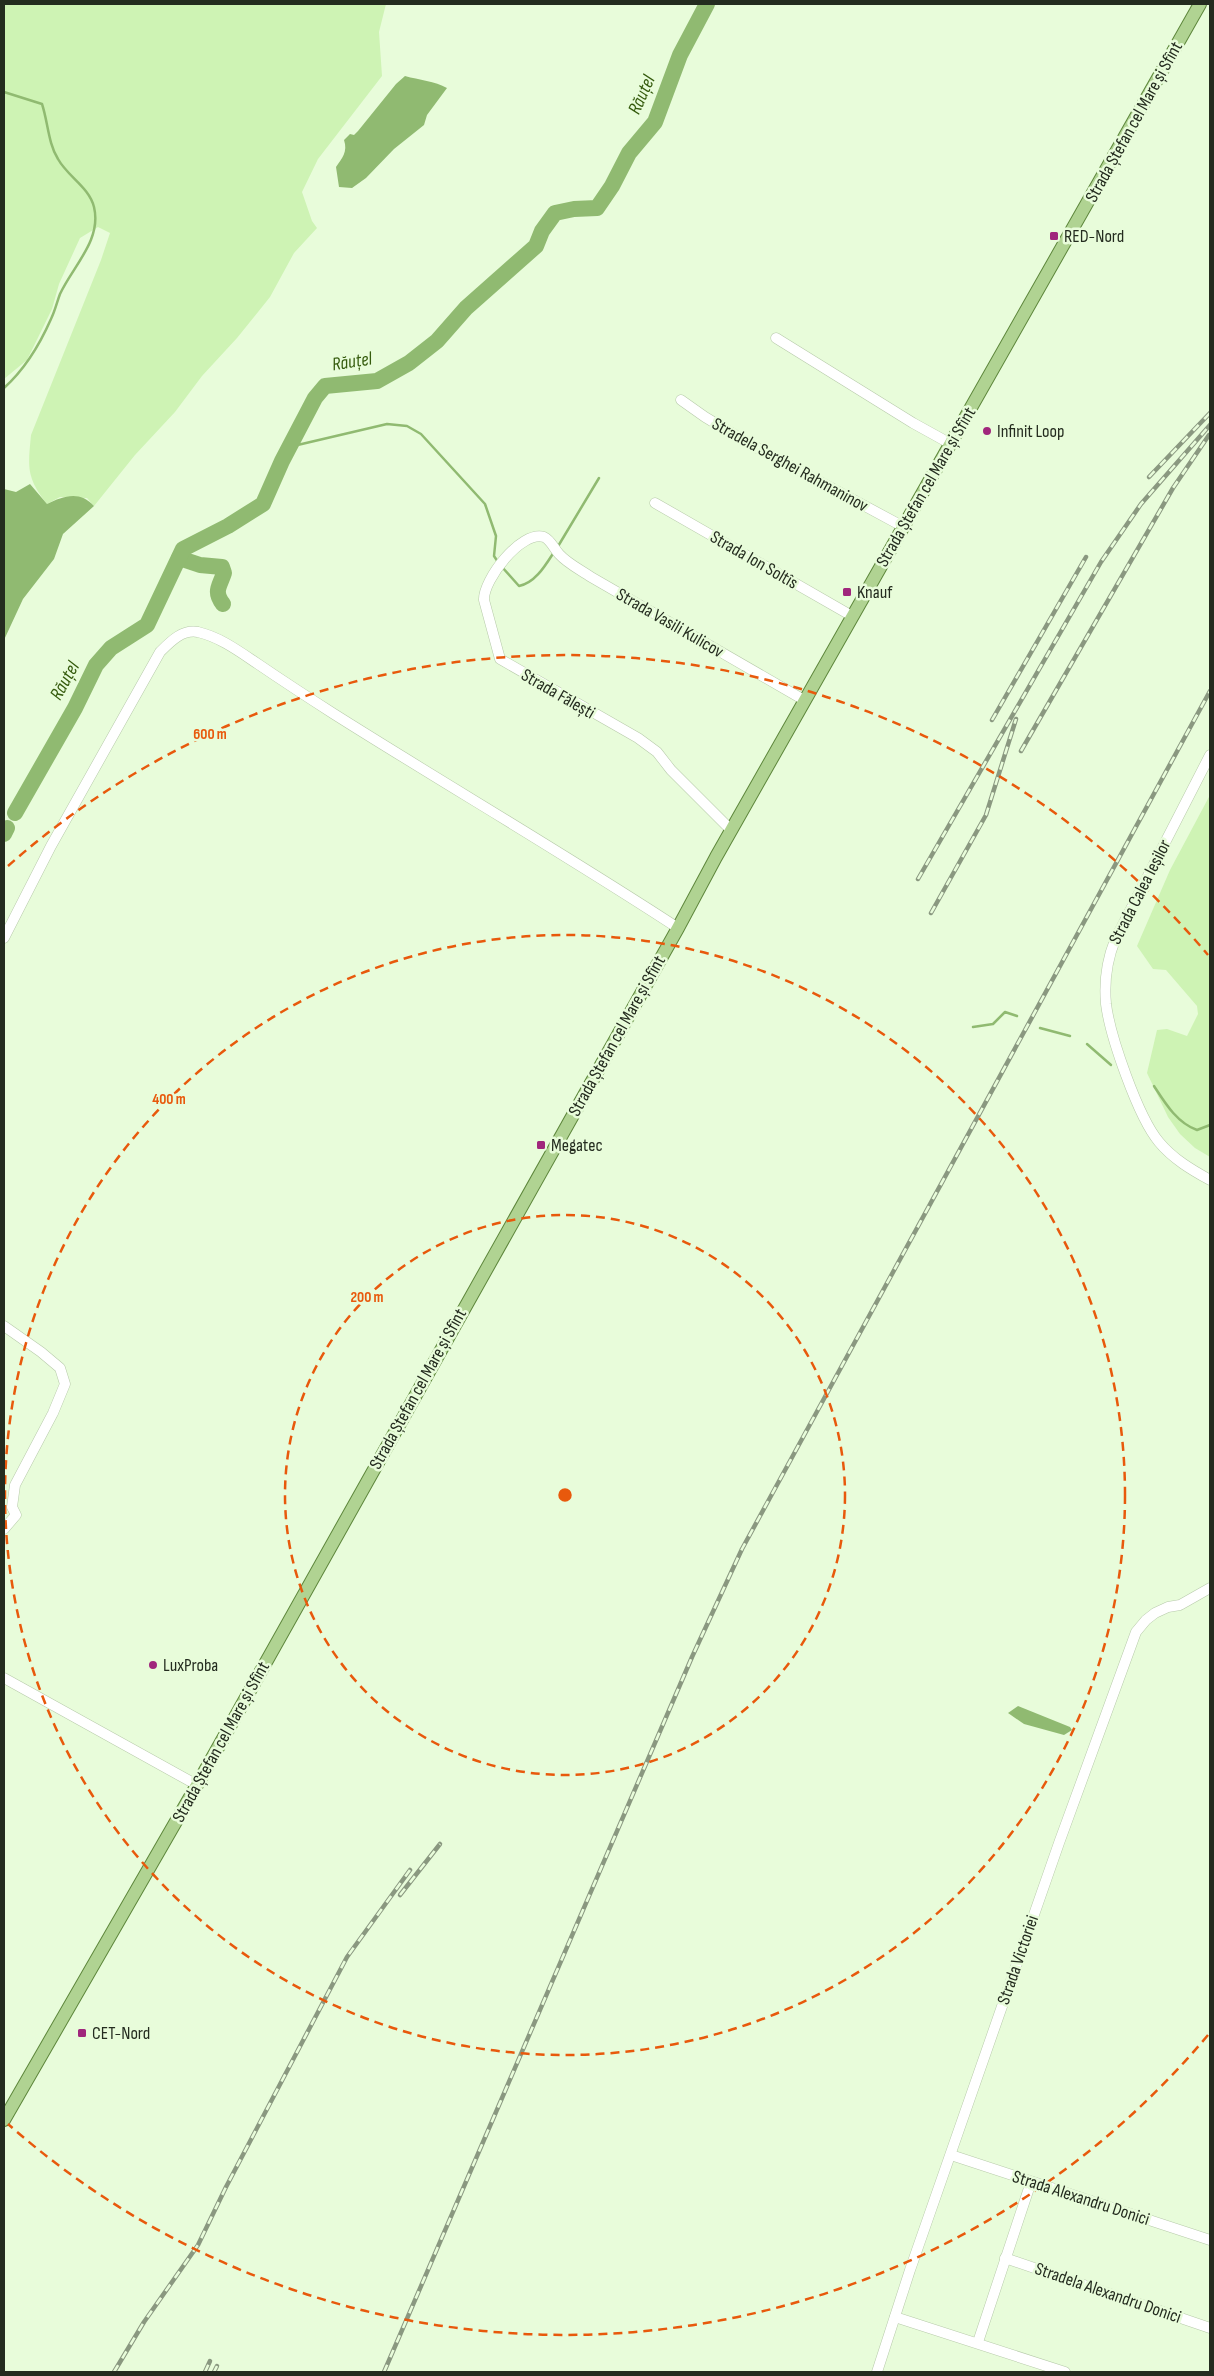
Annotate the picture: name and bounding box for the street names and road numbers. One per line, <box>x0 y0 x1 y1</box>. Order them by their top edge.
street label: Strada Ștefan cel Mare și Sfînt <box>1081 38 1187 206</box>
street label: Strada Ștefan cel Mare și Sfînt <box>872 403 980 570</box>
street label: Stradela Serghei Rahmaninov <box>708 413 872 517</box>
street label: Strada Ion Soltîs <box>706 526 802 594</box>
street label: Strada Vasili Kulicov <box>613 584 727 662</box>
street label: Strada Fălești <box>517 665 599 723</box>
street label: Strada Calea Ieșilor <box>1105 836 1175 948</box>
street label: Strada Ștefan cel Mare și Sfînt <box>564 952 670 1120</box>
street label: Strada Ștefan cel Mare și Sfînt <box>365 1305 471 1473</box>
street label: Strada Ștefan cel Mare și Sfînt <box>168 1658 274 1826</box>
street label: Strada Victoriei <box>993 1913 1043 2007</box>
street label: Strada Alexandru Donici <box>1010 2166 1152 2230</box>
street label: Stradela Alexandru Donici <box>1032 2258 1184 2328</box>

